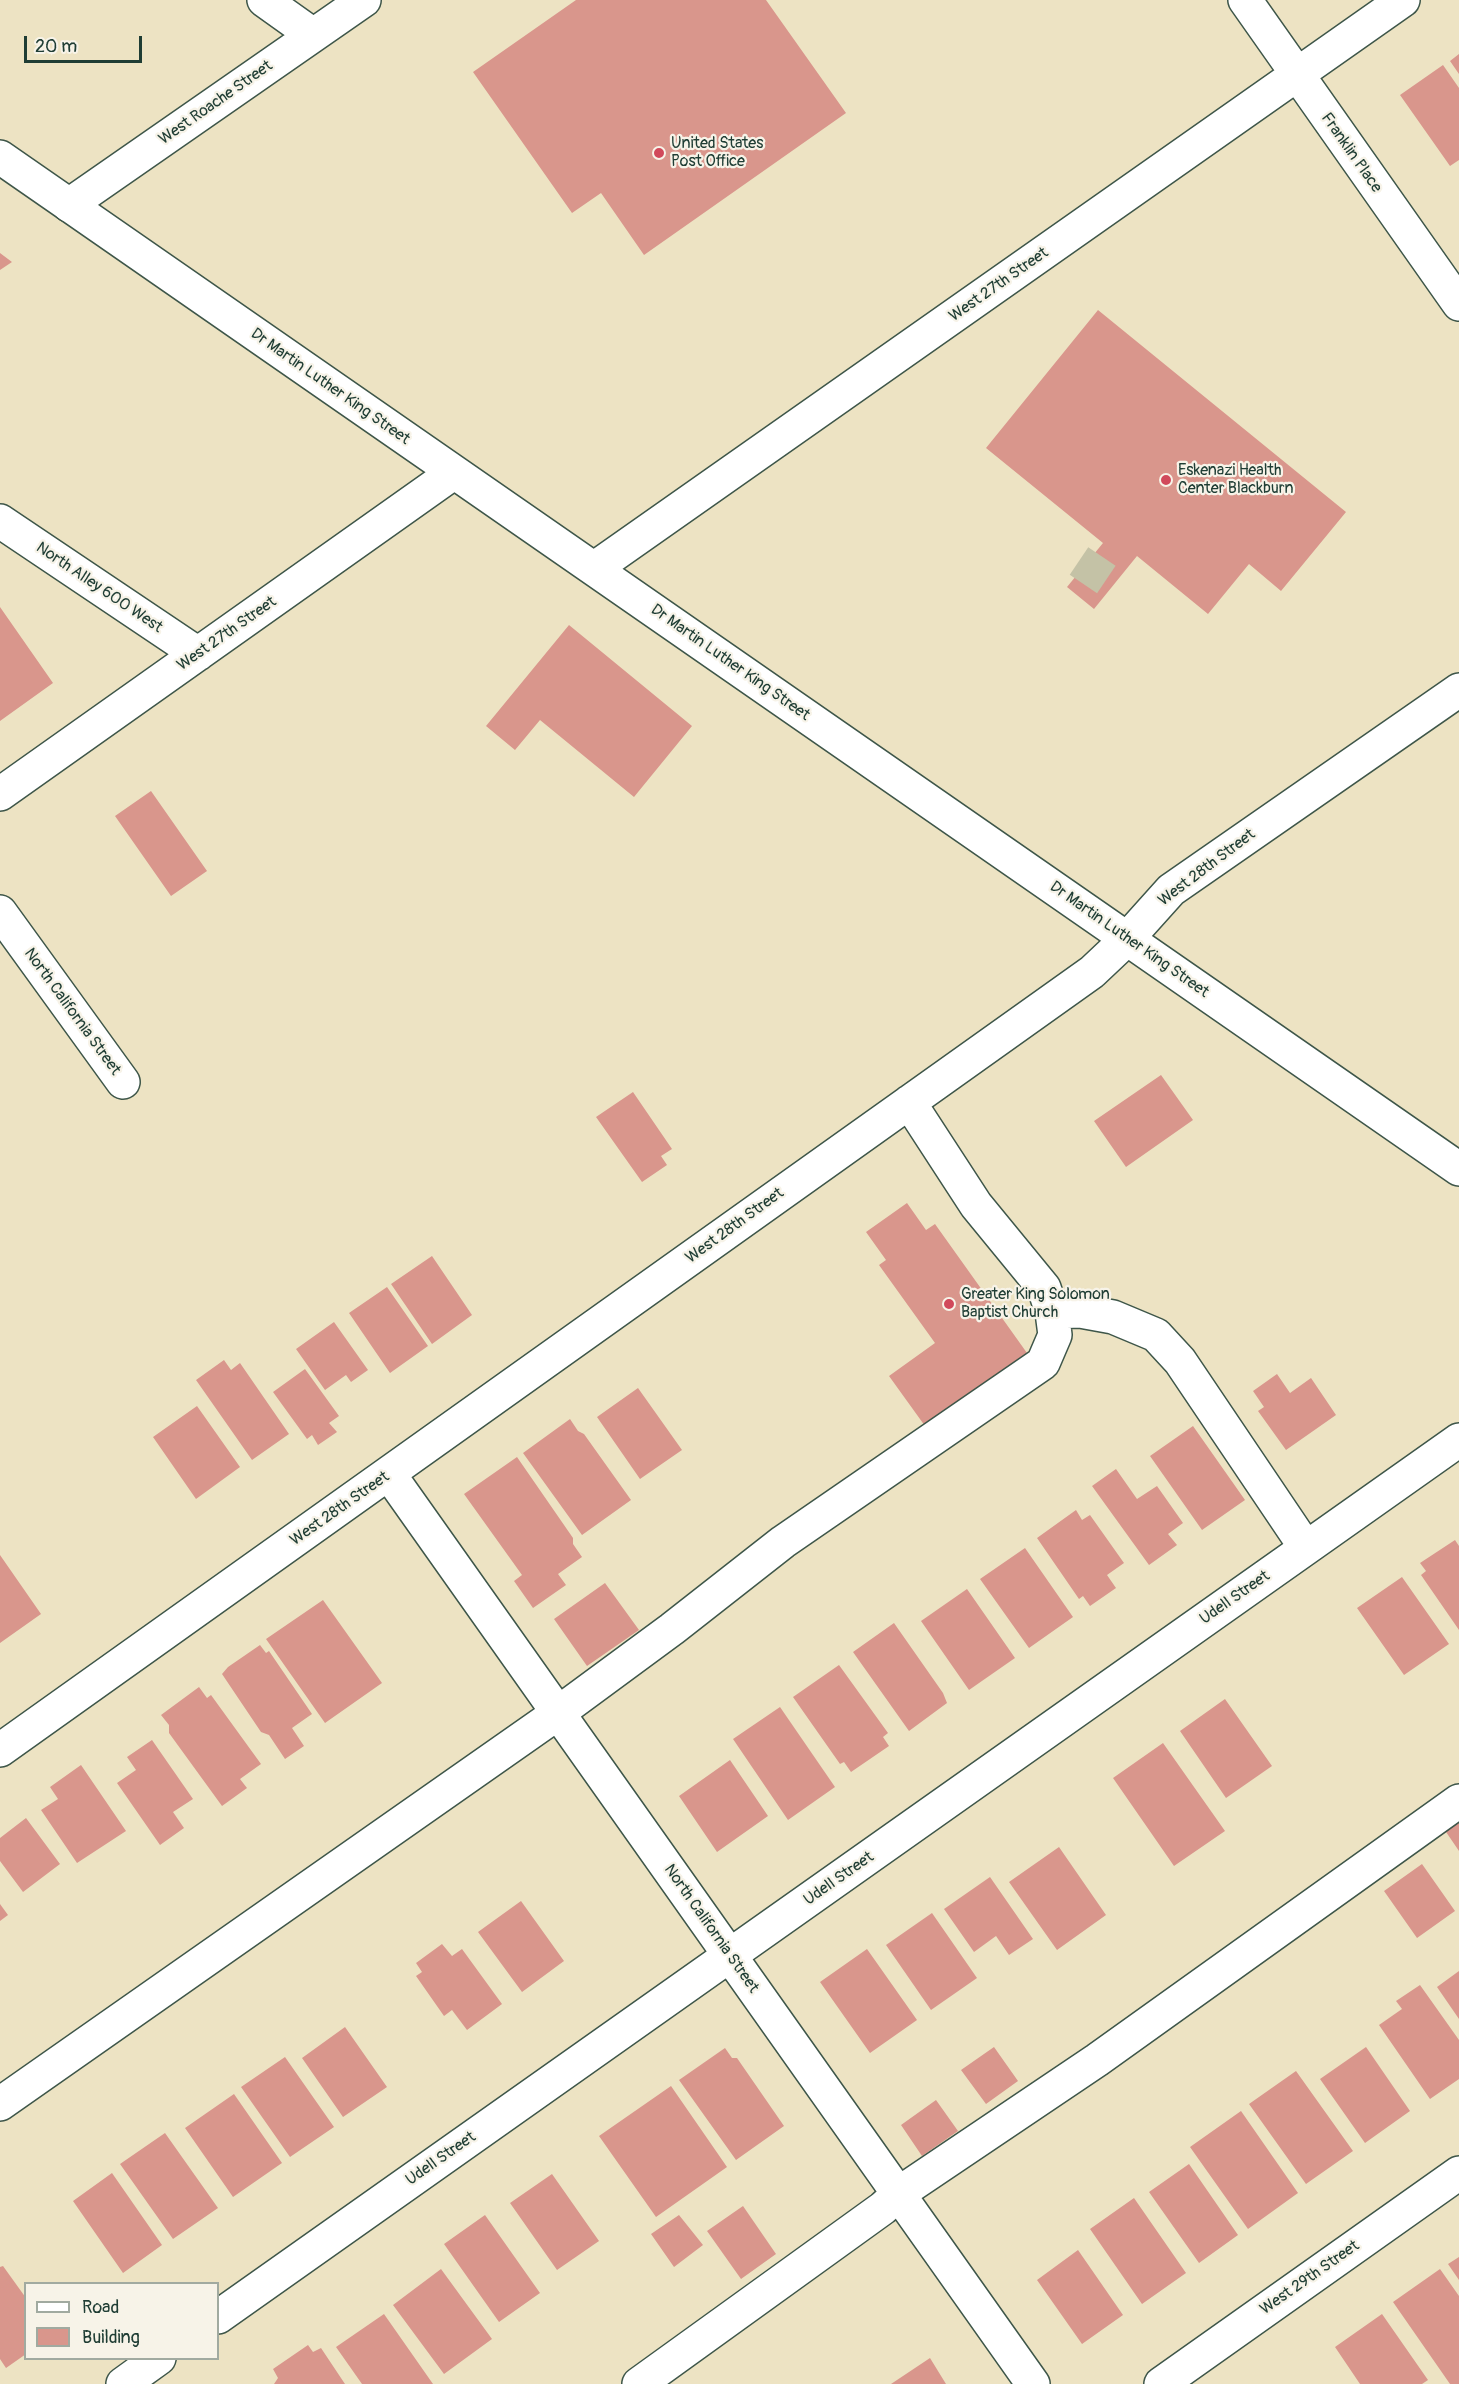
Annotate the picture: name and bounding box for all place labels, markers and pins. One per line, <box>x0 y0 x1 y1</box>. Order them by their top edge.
place label: United States Post Office <box>671 134 763 172</box>
marker: United States Post Office <box>652 146 666 160</box>
place label: Eskenazi Health Center Blackburn <box>1178 461 1294 499</box>
marker: Eskenazi Health Center Blackburn <box>1159 473 1173 487</box>
place label: Greater King Solomon Baptist Church <box>961 1285 1110 1323</box>
marker: Greater King Solomon Baptist Church <box>942 1297 956 1311</box>

